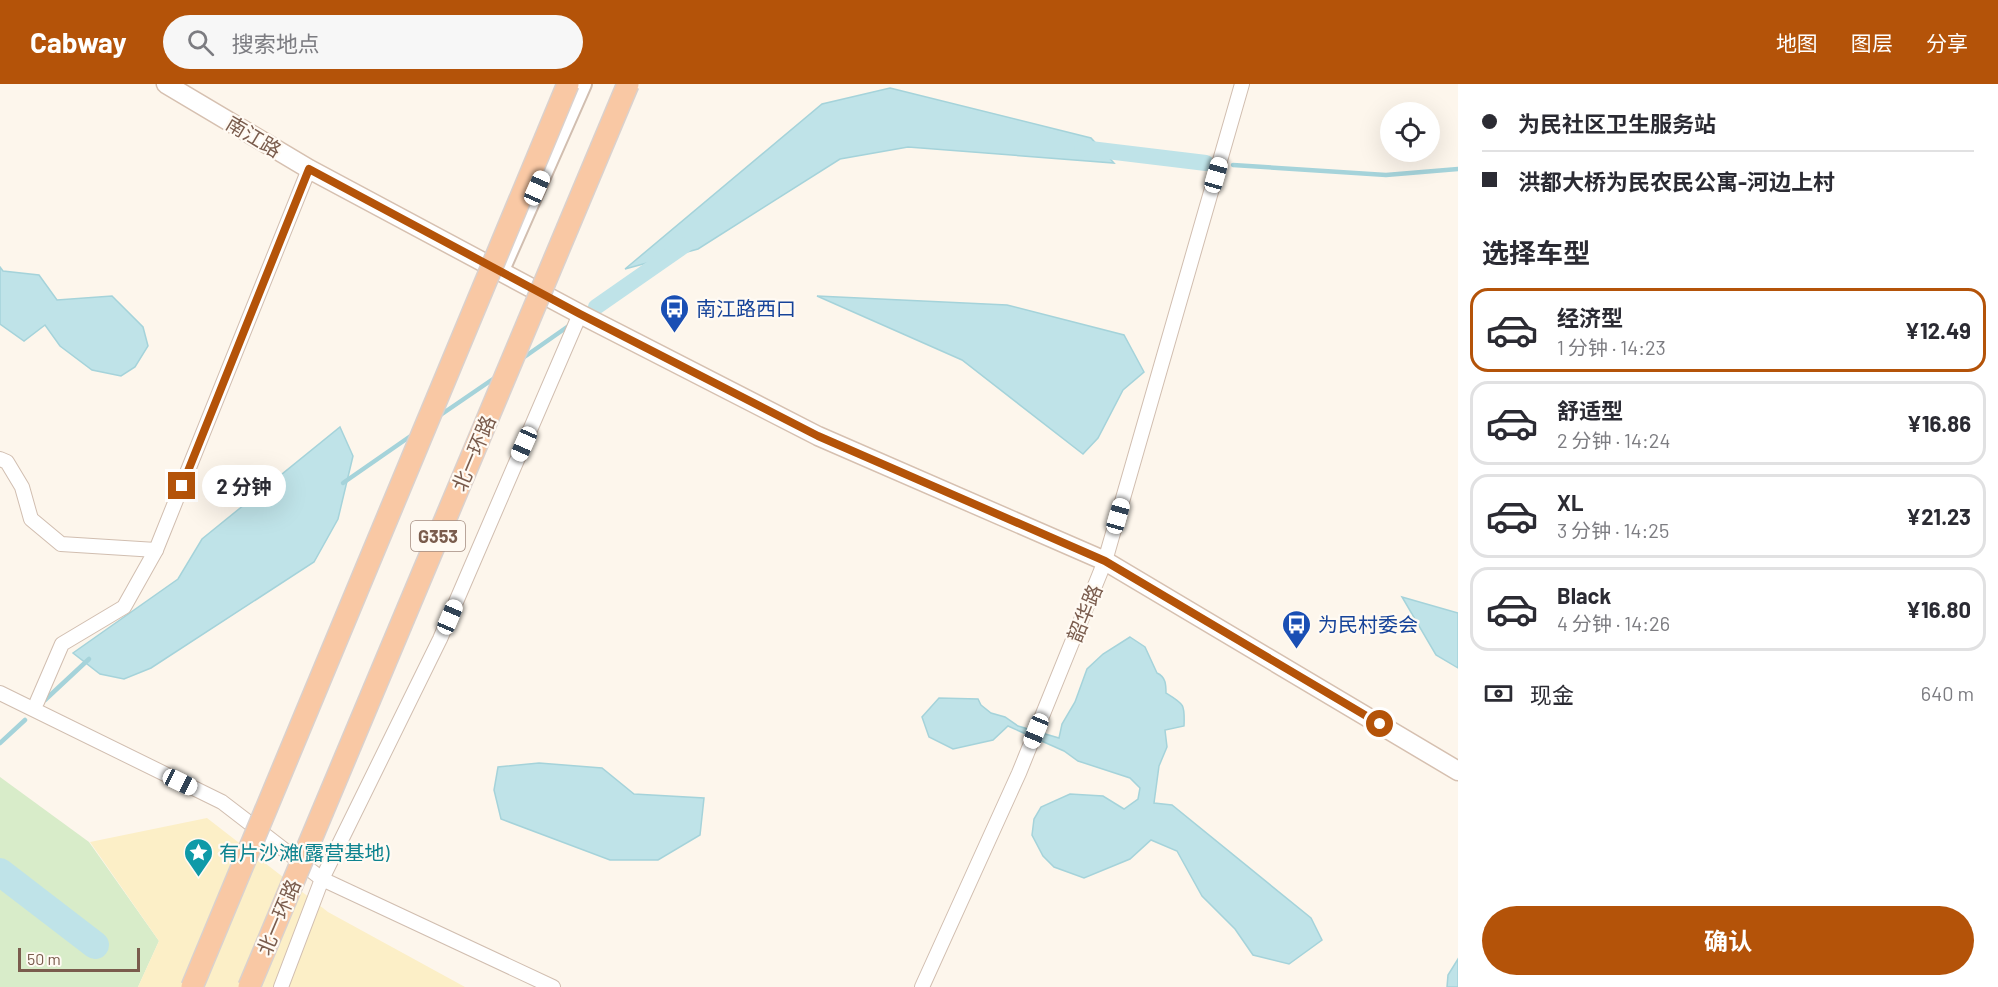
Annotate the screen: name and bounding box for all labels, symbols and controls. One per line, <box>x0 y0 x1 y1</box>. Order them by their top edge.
search box <box>163 15 583 69</box>
text: Cabway <box>30 25 127 59</box>
icon: search <box>184 26 217 59</box>
text: 搜索地点 <box>232 30 320 56</box>
text: 地图 <box>1776 30 1818 55</box>
text: 图层 <box>1851 30 1893 55</box>
text: 分享 <box>1926 30 1968 55</box>
map controls <box>1380 102 1440 162</box>
button: locate <box>1380 102 1440 162</box>
street label: 南江路 <box>222 110 286 162</box>
text: 为民社区卫生服务站 <box>1518 110 1716 136</box>
car <box>1202 155 1230 195</box>
car <box>521 168 553 208</box>
text: 洪都大桥为民农民公寓-河边上村 <box>1518 168 1835 194</box>
text: 选择车型 <box>1482 236 1590 268</box>
bus stop icon: 南江路西口 <box>659 292 691 334</box>
place label: 南江路西口 <box>696 296 796 320</box>
icon: car <box>1485 303 1539 357</box>
text: 经济型 <box>1557 304 1623 330</box>
text: ¥12.49 <box>1905 317 1971 343</box>
text: 1 分钟 · 14:23 <box>1557 335 1666 359</box>
icon: car <box>1485 396 1539 450</box>
text: 舒适型 <box>1557 397 1623 423</box>
text: ¥16.86 <box>1907 410 1971 436</box>
street label: 北一环路 <box>446 411 500 495</box>
car <box>508 424 540 464</box>
text: 2 分钟 · 14:24 <box>1557 428 1670 452</box>
callout: 2 分钟 <box>203 465 287 507</box>
route end <box>168 472 195 499</box>
text: 2 分钟 <box>216 474 272 498</box>
icon: car <box>1485 489 1539 543</box>
text: XL <box>1557 489 1583 515</box>
car <box>1104 496 1132 536</box>
text: ¥21.23 <box>1906 503 1971 529</box>
text: 3 分钟 · 14:25 <box>1557 518 1669 542</box>
road number: G353 <box>411 521 465 551</box>
street label: 韶华路 <box>1062 581 1106 645</box>
icon: car <box>1485 582 1539 636</box>
text: Black <box>1557 582 1611 608</box>
text: ¥16.80 <box>1906 596 1971 622</box>
car <box>435 597 465 637</box>
bus stop icon: 为民村委会 <box>1281 608 1313 650</box>
text: 4 分钟 · 14:26 <box>1557 611 1670 635</box>
place label: 为民村委会 <box>1318 612 1418 636</box>
icon: cash <box>1482 677 1515 710</box>
text: 现金 <box>1530 681 1574 707</box>
text: 640 m <box>1921 681 1974 705</box>
route start <box>1366 710 1393 737</box>
car <box>1021 711 1051 751</box>
car <box>160 766 200 798</box>
place icon: 有片沙滩(露营基地) <box>182 836 214 878</box>
place label: 有片沙滩(露营基地) <box>219 840 390 864</box>
street label: 北一环路 <box>251 875 305 959</box>
button: 确认 <box>1482 906 1974 975</box>
scale bar <box>18 945 140 972</box>
text: 50 m <box>27 949 61 968</box>

